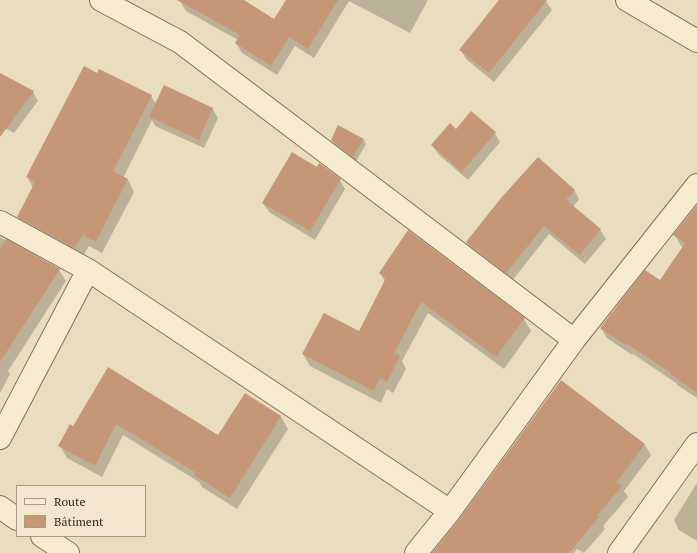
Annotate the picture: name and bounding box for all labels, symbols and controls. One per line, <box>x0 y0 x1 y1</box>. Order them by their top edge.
legend <box>16 485 146 537</box>
text: Route <box>54 494 85 509</box>
text: Bâtiment <box>54 514 103 529</box>

